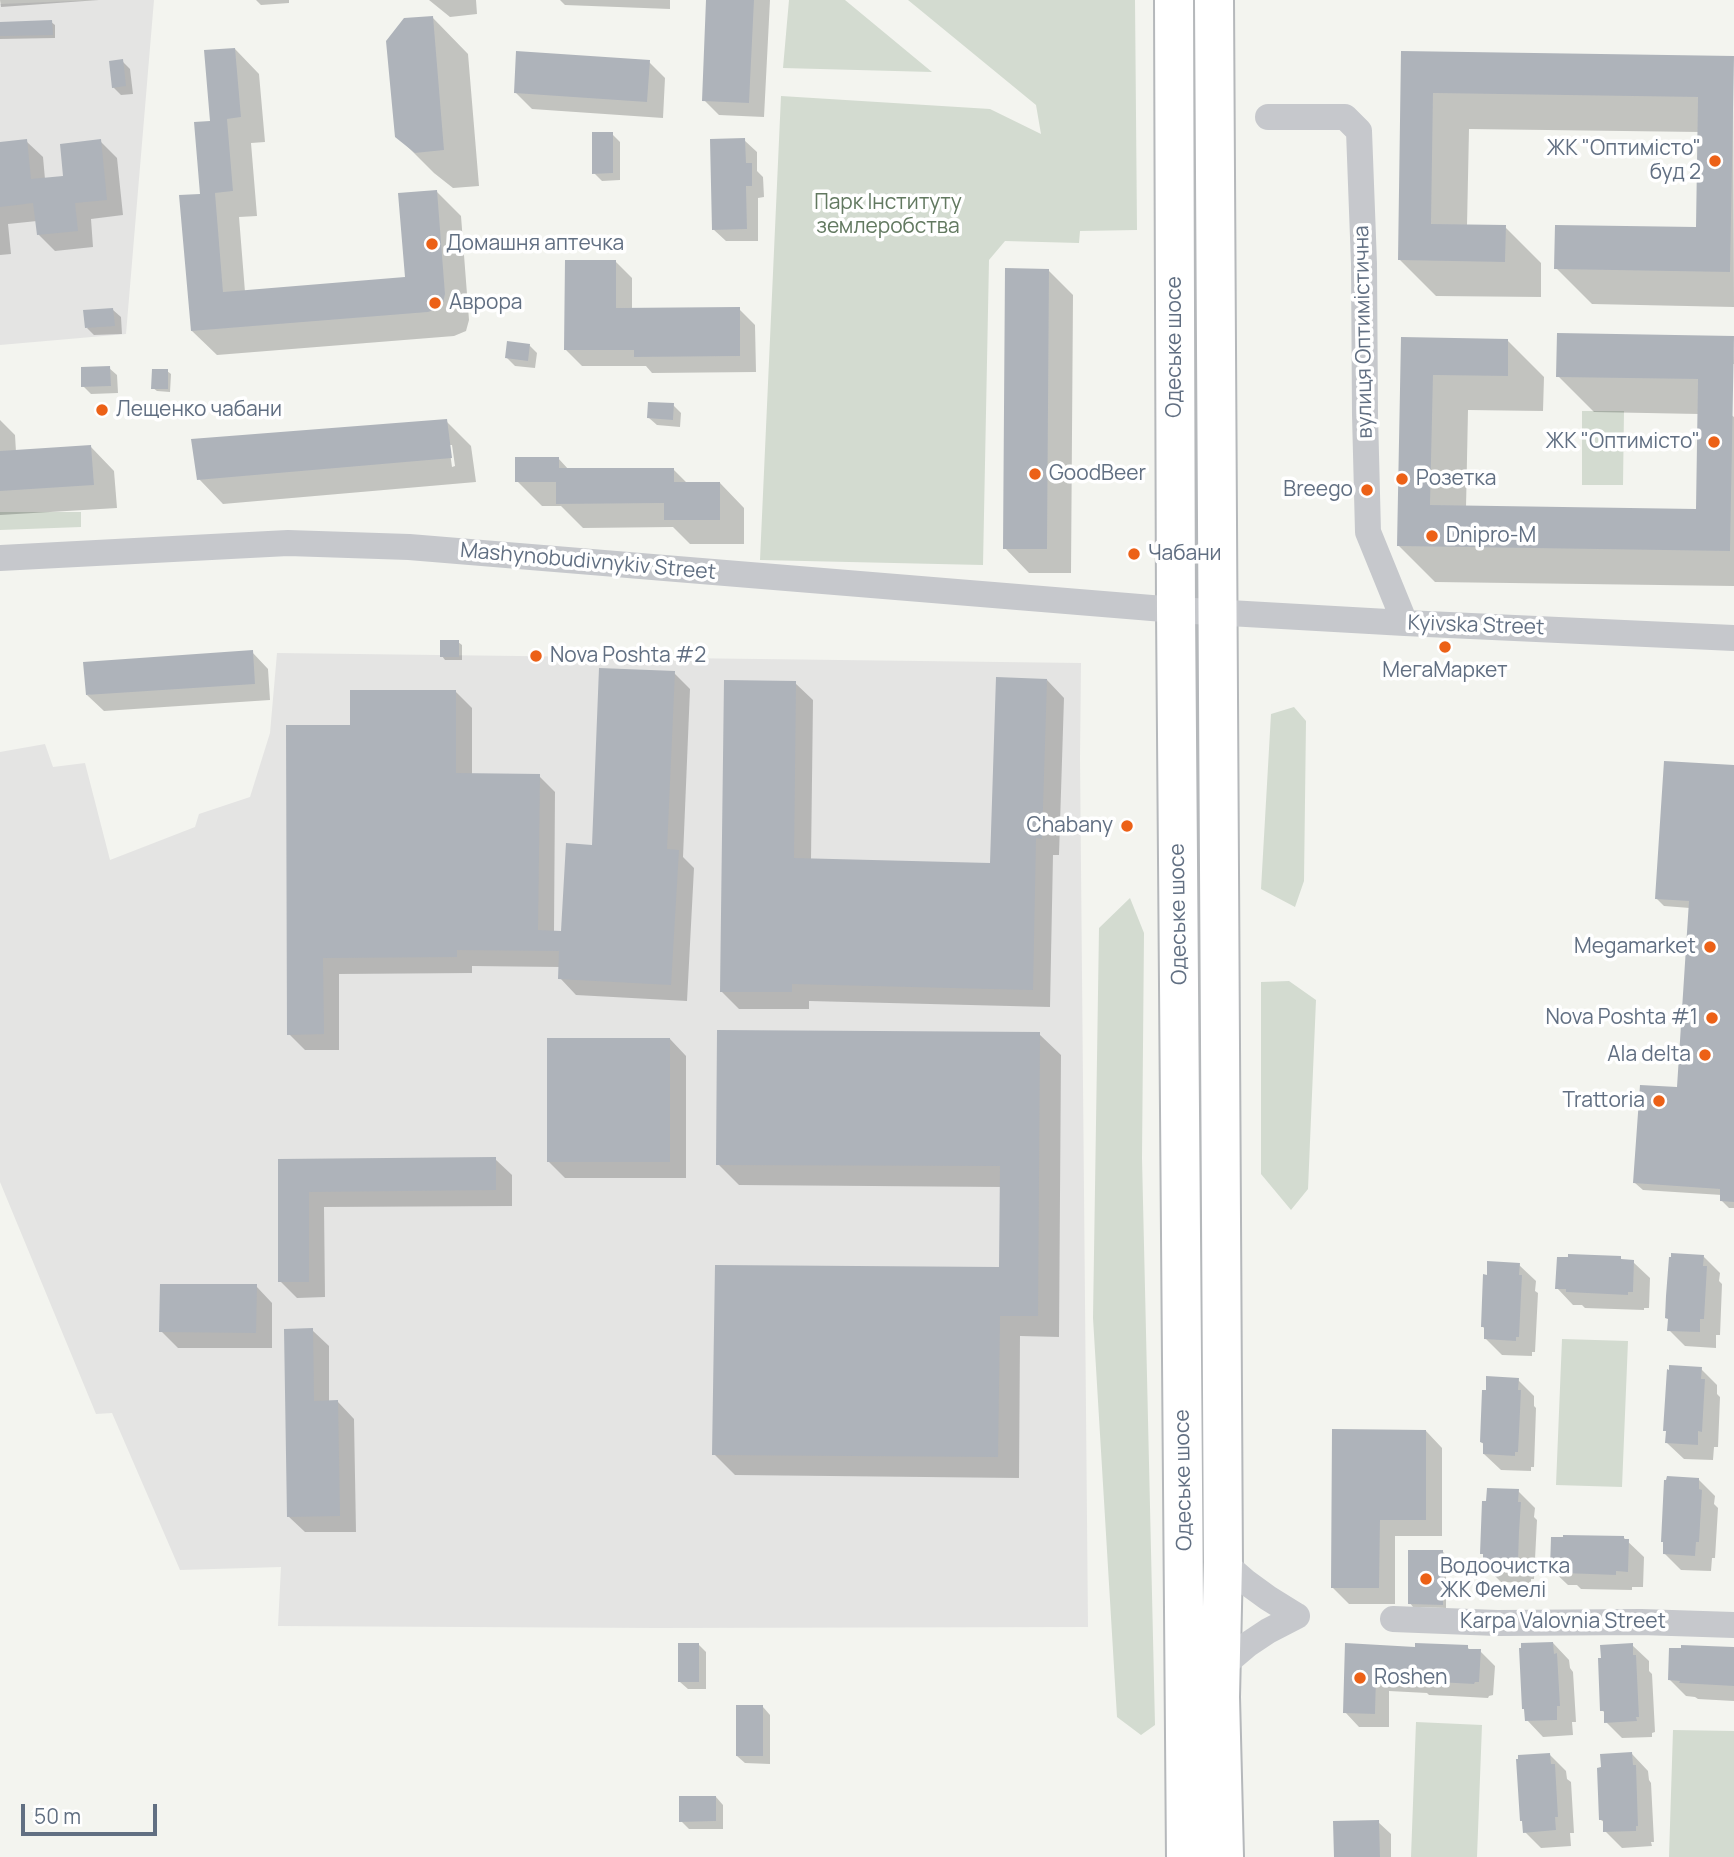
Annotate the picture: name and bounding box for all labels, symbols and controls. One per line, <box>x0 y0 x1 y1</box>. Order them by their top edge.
place label: ЖК "Оптимісто" буд 2 <box>1546 136 1701 186</box>
marker: ЖК "Оптимісто" буд 2 <box>1707 153 1723 169</box>
park label: Парк Інституту землеробства <box>814 190 962 240</box>
street label: вулиця Оптимістична <box>1350 225 1378 439</box>
place label: Домашня аптечка <box>446 231 624 257</box>
marker: Домашня аптечка <box>424 236 440 252</box>
street label: Одеське шосе <box>1162 276 1188 418</box>
place label: Аврора <box>449 290 522 316</box>
marker: Аврора <box>427 295 443 311</box>
place label: Лещенко чабани <box>116 397 282 423</box>
marker: Лещенко чабани <box>94 402 110 418</box>
place label: ЖК "Оптимісто" <box>1545 429 1700 455</box>
marker: ЖК "Оптимісто" <box>1706 434 1722 450</box>
place label: GoodBeer <box>1049 461 1146 487</box>
marker: GoodBeer <box>1027 466 1043 482</box>
place label: Розетка <box>1416 466 1496 492</box>
marker: Розетка <box>1394 471 1410 487</box>
place label: Breego <box>1283 477 1353 503</box>
marker: Breego <box>1359 482 1375 498</box>
place label: Dnipro-M <box>1446 523 1536 549</box>
marker: Dnipro-M <box>1424 528 1440 544</box>
street label: Mashynobudivnykiv Street <box>459 538 717 586</box>
place label: Чабани <box>1148 541 1222 567</box>
marker: Чабани <box>1126 546 1142 562</box>
street label: Kyivska Street <box>1407 611 1545 641</box>
marker: МегаМаркет <box>1437 639 1453 655</box>
place label: Nova Poshta #2 <box>550 643 706 669</box>
marker: Nova Poshta #2 <box>528 648 544 664</box>
place label: МегаМаркет <box>1382 658 1508 684</box>
place label: Chabany <box>1027 813 1113 839</box>
marker: Chabany <box>1119 818 1135 834</box>
street label: Одеське шосе <box>1165 843 1193 985</box>
place label: Megamarket <box>1574 934 1696 960</box>
marker: Megamarket <box>1702 939 1718 955</box>
place label: Nova Poshta #1 <box>1545 1005 1698 1031</box>
marker: Nova Poshta #1 <box>1704 1010 1720 1026</box>
place label: Ala delta <box>1607 1042 1691 1068</box>
marker: Ala delta <box>1697 1047 1713 1063</box>
place label: Trattoria <box>1563 1088 1645 1114</box>
marker: Trattoria <box>1651 1093 1667 1109</box>
street label: Одеське шосе <box>1170 1409 1198 1551</box>
place label: Водоочистка ЖК Фемелі <box>1440 1554 1570 1604</box>
marker: Водоочистка ЖК Фемелі <box>1418 1571 1434 1587</box>
street label: Karpa Valovnia Street <box>1460 1609 1666 1635</box>
place label: Roshen <box>1374 1665 1447 1691</box>
marker: Roshen <box>1352 1670 1368 1686</box>
scale bar <box>24 1790 161 1834</box>
text: 50 m <box>34 1802 81 1830</box>

